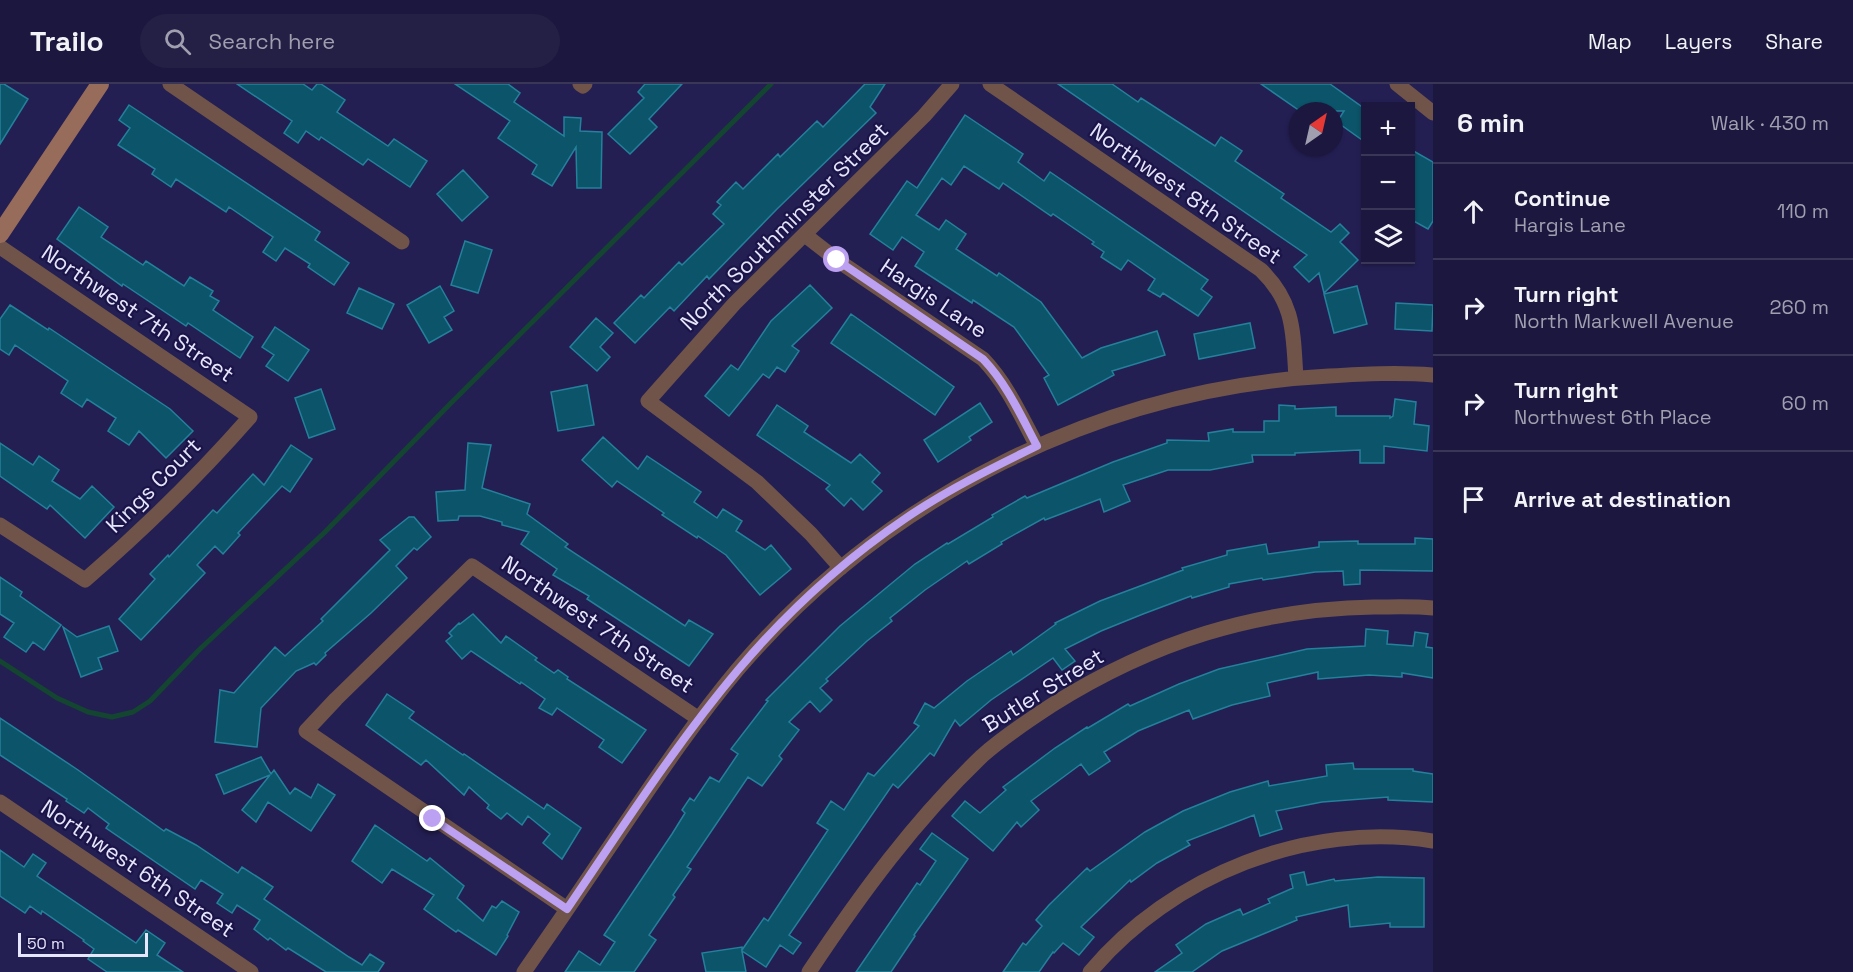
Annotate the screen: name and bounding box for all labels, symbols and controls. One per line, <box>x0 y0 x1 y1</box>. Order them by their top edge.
search box <box>140 14 560 68</box>
text: Trailo <box>30 23 104 59</box>
icon: search <box>161 25 194 58</box>
text: Search here <box>209 27 335 55</box>
text: Map <box>1588 28 1632 55</box>
text: Layers <box>1665 28 1732 55</box>
text: Share <box>1765 28 1823 55</box>
north arrow <box>1289 102 1343 156</box>
map controls <box>1361 102 1415 264</box>
button: + <box>1361 102 1415 156</box>
text: 6 min <box>1457 106 1525 140</box>
text: Walk · 430 m <box>1711 110 1829 136</box>
street label: North Southminster Street <box>674 116 894 336</box>
street label: Northwest 8th Street <box>1085 116 1287 270</box>
button: − <box>1361 156 1415 210</box>
text: Continue <box>1514 184 1610 212</box>
icon: ahead <box>1457 195 1490 228</box>
text: 110 m <box>1777 198 1829 224</box>
button: layers <box>1361 210 1415 264</box>
text: Hargis Lane <box>1514 212 1626 238</box>
street label: Northwest 7th Street <box>36 238 240 388</box>
route start <box>823 246 849 272</box>
street label: Hargis Lane <box>875 252 993 344</box>
text: Turn right <box>1514 280 1619 308</box>
icon: right <box>1457 291 1490 324</box>
text: 260 m <box>1770 294 1829 320</box>
text: North Markwell Avenue <box>1514 308 1734 334</box>
text: Turn right <box>1514 376 1619 404</box>
icon: right <box>1457 387 1490 420</box>
text: 60 m <box>1782 390 1829 416</box>
text: Northwest 6th Place <box>1514 404 1712 430</box>
street label: Kings Court <box>100 432 206 538</box>
icon: arrive <box>1457 483 1490 516</box>
text: Arrive at destination <box>1514 485 1731 513</box>
street label: Northwest 7th Street <box>496 549 700 699</box>
street label: Butler Street <box>977 642 1109 738</box>
street label: Northwest 6th Street <box>36 793 240 943</box>
route end <box>419 805 445 831</box>
scale bar <box>18 930 148 958</box>
text: 50 m <box>27 933 65 954</box>

